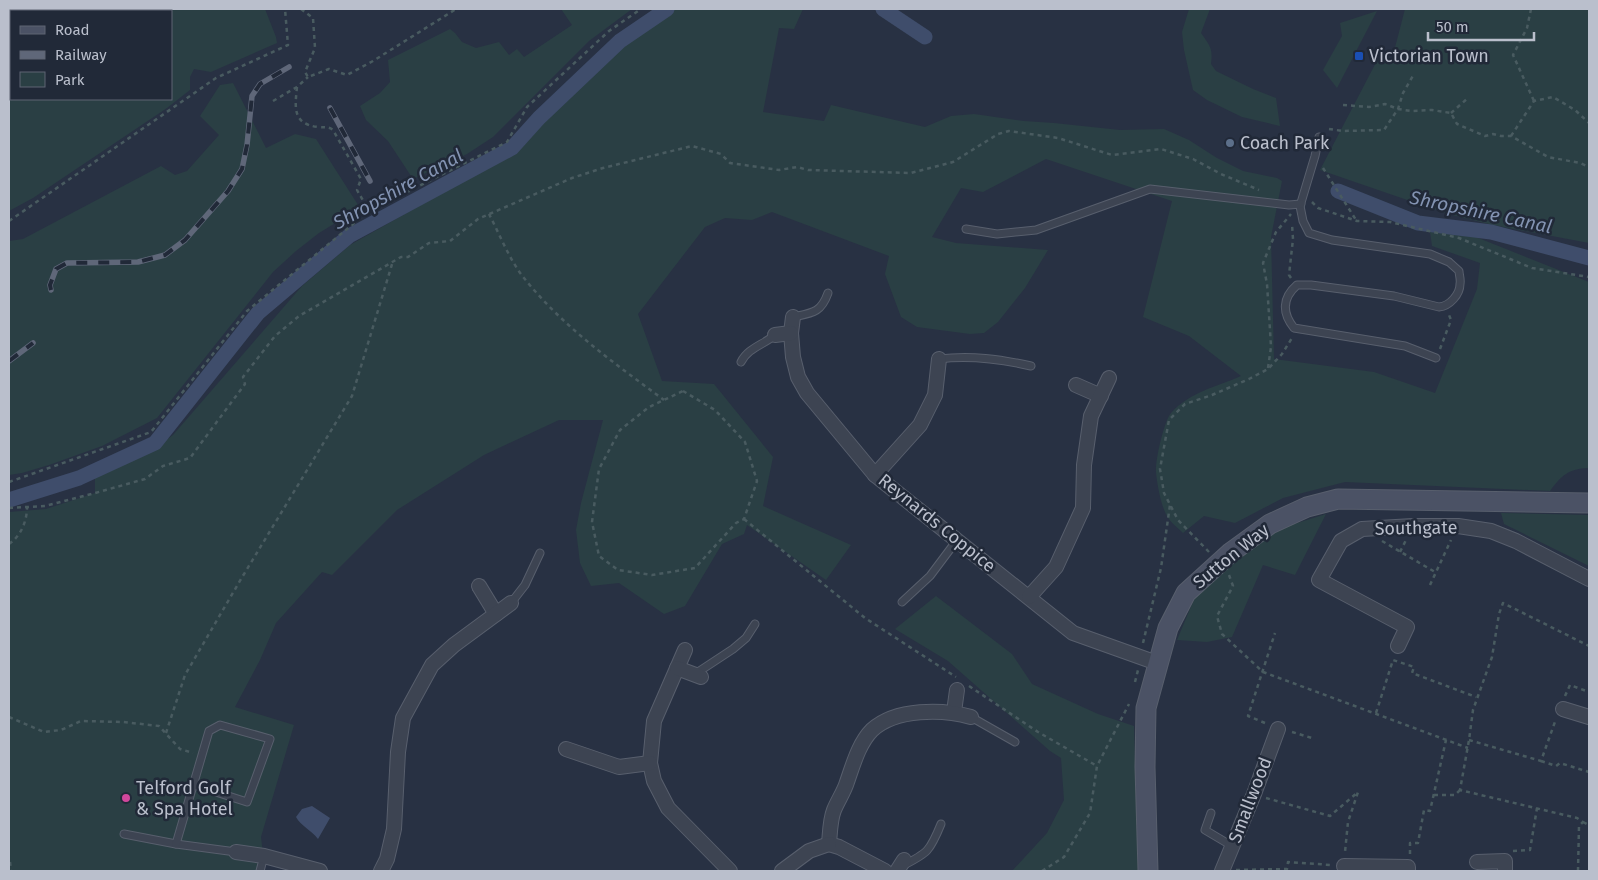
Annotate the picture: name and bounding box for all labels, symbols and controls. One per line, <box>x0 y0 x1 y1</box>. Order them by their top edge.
legend <box>10 10 172 100</box>
scale bar <box>1428 10 1534 42</box>
text: 50 m <box>1436 18 1469 36</box>
text: Road <box>55 21 90 39</box>
place label: Victorian Town <box>1369 45 1489 67</box>
text: Railway <box>55 46 107 64</box>
marker: Victorian Town <box>1353 50 1365 62</box>
text: Park <box>55 71 85 89</box>
place label: Coach Park <box>1240 132 1330 154</box>
marker: Coach Park <box>1224 137 1236 149</box>
water label: Shropshire Canal <box>328 144 467 235</box>
water label: Shropshire Canal <box>1407 185 1554 238</box>
street label: Reynards Coppice <box>874 469 1000 577</box>
street label: Southgate <box>1374 516 1458 540</box>
street label: Sutton Way <box>1188 519 1274 593</box>
street label: Smallwood <box>1224 754 1276 846</box>
place label: Telford Golf & Spa Hotel <box>136 777 233 820</box>
marker: Telford Golf & Spa Hotel <box>120 792 132 804</box>

